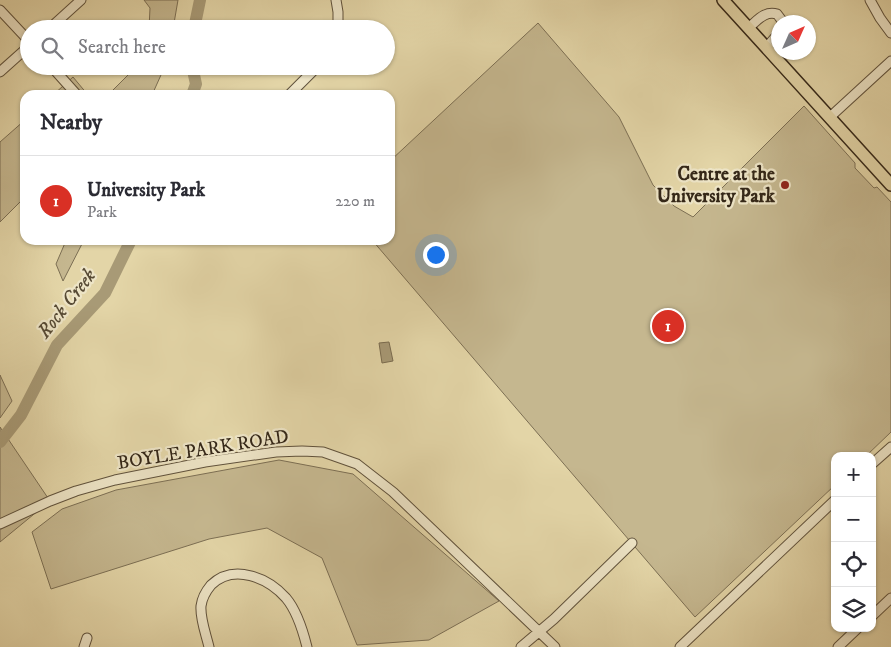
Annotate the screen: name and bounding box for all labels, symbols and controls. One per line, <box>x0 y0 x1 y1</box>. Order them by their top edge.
north arrow <box>771 15 816 60</box>
search box <box>20 20 395 75</box>
icon: search <box>38 34 66 62</box>
text: Search here <box>78 36 166 59</box>
text: Nearby <box>40 110 102 136</box>
place label: Centre at the University Park <box>657 163 776 208</box>
text: University Park <box>87 179 205 202</box>
marker: Centre at the University Park <box>779 179 791 191</box>
text: 1 <box>53 191 59 211</box>
text: 220 m <box>335 191 375 211</box>
text: Park <box>87 202 117 222</box>
your location <box>423 242 449 268</box>
water label: Rock Creek <box>31 264 102 345</box>
pin: 1 <box>652 307 684 345</box>
street label: BOYLE PARK ROAD <box>116 425 290 475</box>
map controls <box>831 452 876 632</box>
button: + <box>831 452 876 497</box>
button: − <box>831 497 876 542</box>
button: locate <box>831 542 876 587</box>
button: layers <box>831 587 876 632</box>

